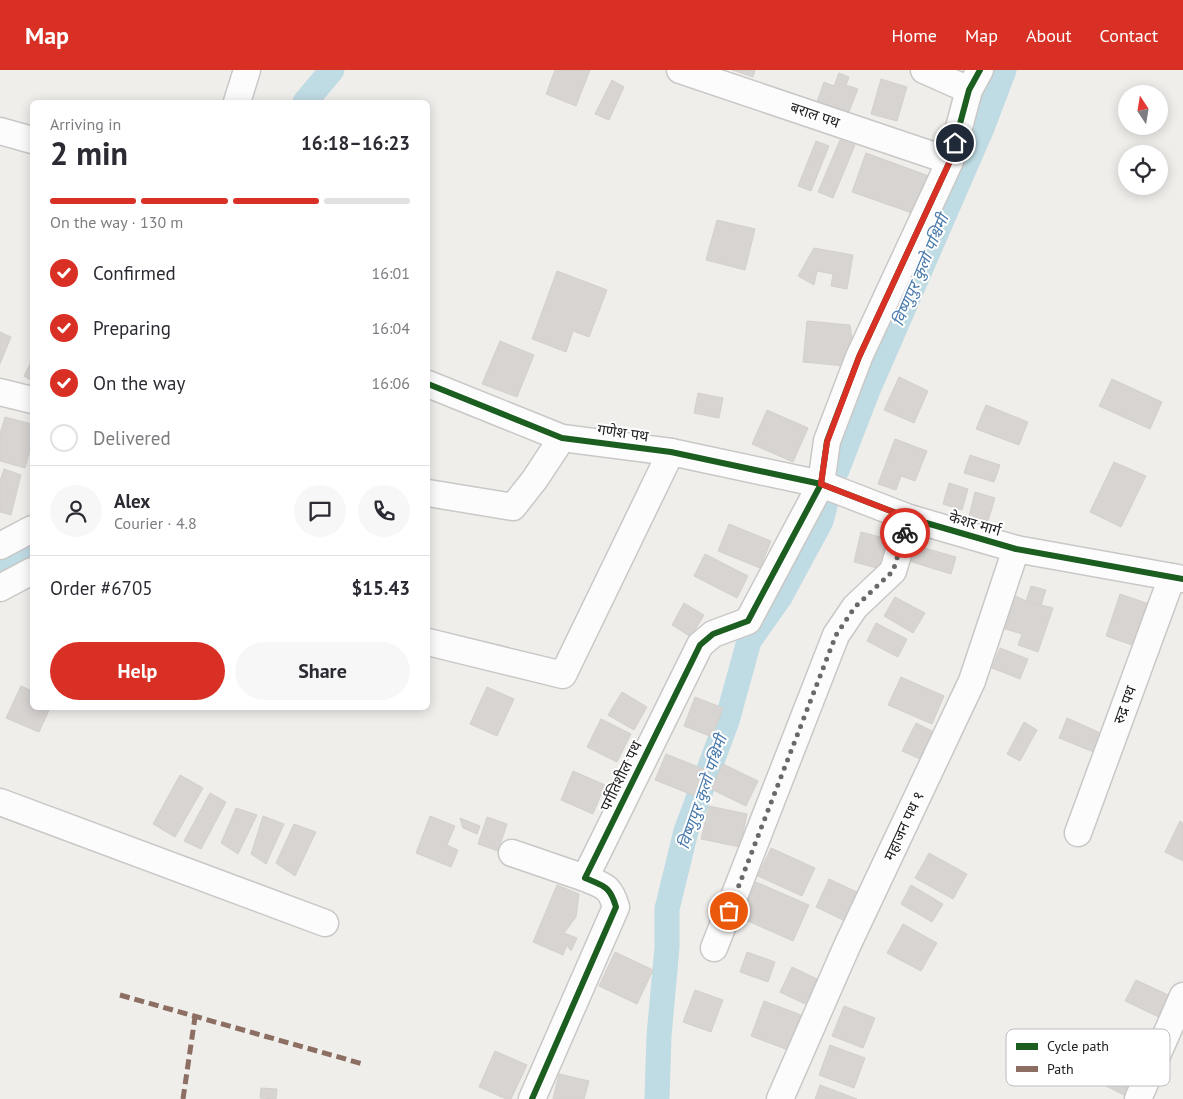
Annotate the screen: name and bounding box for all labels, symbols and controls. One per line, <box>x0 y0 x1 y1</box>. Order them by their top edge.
text: Map <box>25 20 69 51</box>
text: Home <box>891 24 937 47</box>
text: Map <box>965 24 998 47</box>
text: About <box>1026 24 1072 47</box>
text: Contact <box>1100 24 1158 47</box>
north arrow <box>1118 85 1168 135</box>
map controls <box>1118 85 1168 195</box>
street label: बराल पथ <box>788 97 843 132</box>
text: Arriving in <box>50 114 121 134</box>
pin <box>934 122 976 164</box>
icon: home <box>941 129 969 157</box>
text: 16:18–16:23 <box>301 131 410 155</box>
text: 2 min <box>50 132 128 174</box>
button: locate <box>1118 145 1168 195</box>
water label: विष्णुपुर कुलो पश्चिमी <box>887 209 955 329</box>
text: On the way · 130 m <box>50 212 183 232</box>
icon: check <box>50 259 78 287</box>
text: Confirmed <box>93 261 176 285</box>
text: 16:01 <box>372 263 410 283</box>
icon: check <box>50 314 78 342</box>
text: Preparing <box>93 316 171 340</box>
text: 16:04 <box>372 318 410 338</box>
icon: check <box>50 369 78 397</box>
text: On the way <box>93 371 185 395</box>
text: 16:06 <box>372 373 410 393</box>
street label: गणेश पथ <box>596 420 650 446</box>
text: Delivered <box>93 426 171 450</box>
button: person <box>50 485 102 537</box>
button: chat <box>294 485 346 537</box>
button: phone <box>358 485 410 537</box>
text: Alex <box>114 489 150 513</box>
street label: केशर मार्ग <box>947 507 1004 540</box>
courier <box>880 508 930 558</box>
text: Courier · 4.8 <box>114 513 197 533</box>
icon: bike <box>891 519 919 547</box>
text: Order #6705 <box>50 576 153 600</box>
text: $15.43 <box>351 576 410 600</box>
button: Help <box>50 642 225 700</box>
button: Share <box>235 642 410 700</box>
street label: रुद्र पथ <box>1109 683 1140 726</box>
water label: विष्णुपुर कुलो पश्चिमी <box>673 730 733 852</box>
street label: पर्गतिशील पथ <box>595 737 646 814</box>
street label: महाजन पथ १ <box>879 788 928 863</box>
pin <box>708 890 750 932</box>
icon: bag <box>715 897 743 925</box>
legend <box>1006 1029 1170 1086</box>
text: Cycle path <box>1047 1037 1109 1055</box>
text: Path <box>1047 1060 1074 1078</box>

